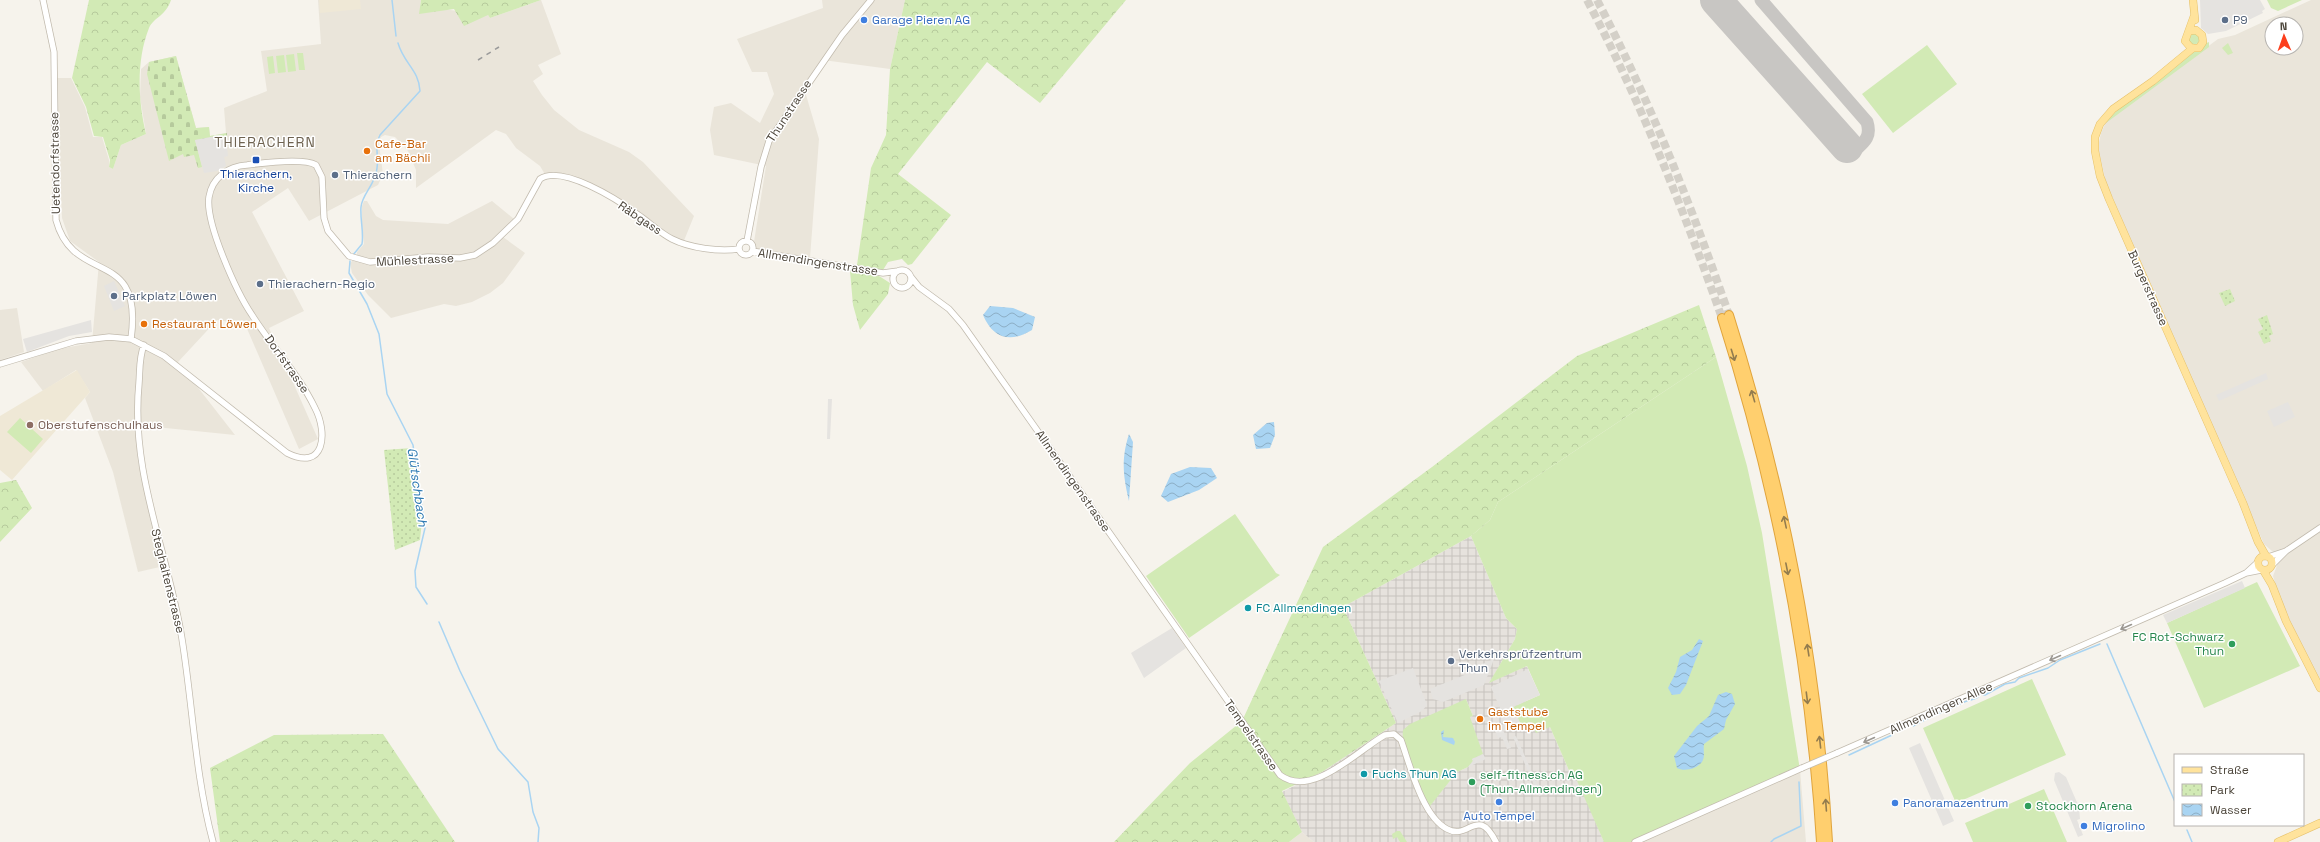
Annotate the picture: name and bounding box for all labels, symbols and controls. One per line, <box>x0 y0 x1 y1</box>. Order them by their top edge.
place label: Garage Pieren AG <box>872 12 970 28</box>
place label: P9 <box>2233 12 2248 28</box>
marker: Garage Pieren AG <box>859 15 869 25</box>
marker: P9 <box>2220 15 2230 25</box>
north arrow <box>2264 16 2304 56</box>
text: N <box>2280 19 2288 33</box>
street label: Thunstrasse <box>763 77 815 145</box>
street label: Uetendorfstrasse <box>46 112 64 214</box>
district label: THIERACHERN <box>214 133 316 151</box>
place label: Cafe-Bar am Bächli <box>375 136 430 166</box>
marker: Cafe-Bar am Bächli <box>362 146 372 156</box>
marker: Thierachern, Kirche <box>251 155 261 165</box>
place label: Thierachern, Kirche <box>220 166 292 196</box>
place label: Thierachern <box>343 167 412 183</box>
marker: Thierachern <box>330 170 340 180</box>
street label: Räbgass <box>615 198 665 238</box>
street label: Allmendingenstrasse <box>757 245 879 279</box>
street label: Burgerstrasse <box>2124 248 2172 328</box>
street label: Mühlestrasse <box>376 250 454 270</box>
place label: Thierachern-Regio <box>268 276 375 292</box>
marker: Thierachern-Regio <box>255 279 265 289</box>
place label: Parkplatz Löwen <box>122 288 217 304</box>
marker: Parkplatz Löwen <box>109 291 119 301</box>
place label: Restaurant Löwen <box>152 316 257 332</box>
marker: Restaurant Löwen <box>139 319 149 329</box>
street label: Dorfstrasse <box>261 332 313 396</box>
one-way arrow <box>1730 348 1737 361</box>
one-way arrow <box>1749 390 1756 403</box>
place label: Oberstufenschulhaus <box>38 417 163 433</box>
marker: Oberstufenschulhaus <box>25 420 35 430</box>
street label: Allmendingenstrasse <box>1032 427 1114 535</box>
water label: Glütschbach <box>404 446 432 529</box>
one-way arrow <box>1780 516 1788 529</box>
street label: Steghaltenstrasse <box>147 527 189 635</box>
one-way arrow <box>1783 563 1791 576</box>
place label: FC Allmendingen <box>1256 600 1351 616</box>
marker: FC Allmendingen <box>1243 603 1253 613</box>
one-way arrow <box>2121 624 2133 631</box>
place label: FC Rot-Schwarz Thun <box>2132 629 2224 659</box>
marker: FC Rot-Schwarz Thun <box>2227 639 2237 649</box>
one-way arrow <box>1804 644 1812 657</box>
place label: Verkehrsprüfzentrum Thun <box>1459 646 1582 676</box>
one-way arrow <box>2049 655 2061 662</box>
marker: Verkehrsprüfzentrum Thun <box>1446 656 1456 666</box>
street label: Allmendingen-Allee <box>1887 678 1995 738</box>
one-way arrow <box>1804 691 1811 704</box>
street label: Tempelstrasse <box>1220 696 1282 774</box>
place label: Gaststube im Tempel <box>1488 704 1548 734</box>
marker: Gaststube im Tempel <box>1475 714 1485 724</box>
one-way arrow <box>1816 736 1824 749</box>
one-way arrow <box>1864 737 1876 744</box>
legend <box>2174 754 2304 826</box>
text: Straße <box>2210 762 2249 778</box>
place label: Fuchs Thun AG <box>1372 766 1457 782</box>
place label: self-fitness.ch AG (Thun-Allmendingen) <box>1480 767 1602 797</box>
marker: Fuchs Thun AG <box>1359 769 1369 779</box>
marker: self-fitness.ch AG (Thun-Allmendingen) <box>1467 777 1477 787</box>
text: Park <box>2210 782 2235 798</box>
place label: Panoramazentrum <box>1903 795 2008 811</box>
marker: Auto Tempel <box>1494 797 1504 807</box>
marker: Panoramazentrum <box>1890 798 1900 808</box>
place label: Stockhorn Arena <box>2036 798 2133 814</box>
one-way arrow <box>1822 799 1829 812</box>
marker: Stockhorn Arena <box>2023 801 2033 811</box>
text: Wasser <box>2210 802 2252 818</box>
place label: Auto Tempel <box>1463 808 1535 824</box>
place label: Migrolino <box>2092 818 2145 834</box>
marker: Migrolino <box>2079 821 2089 831</box>

